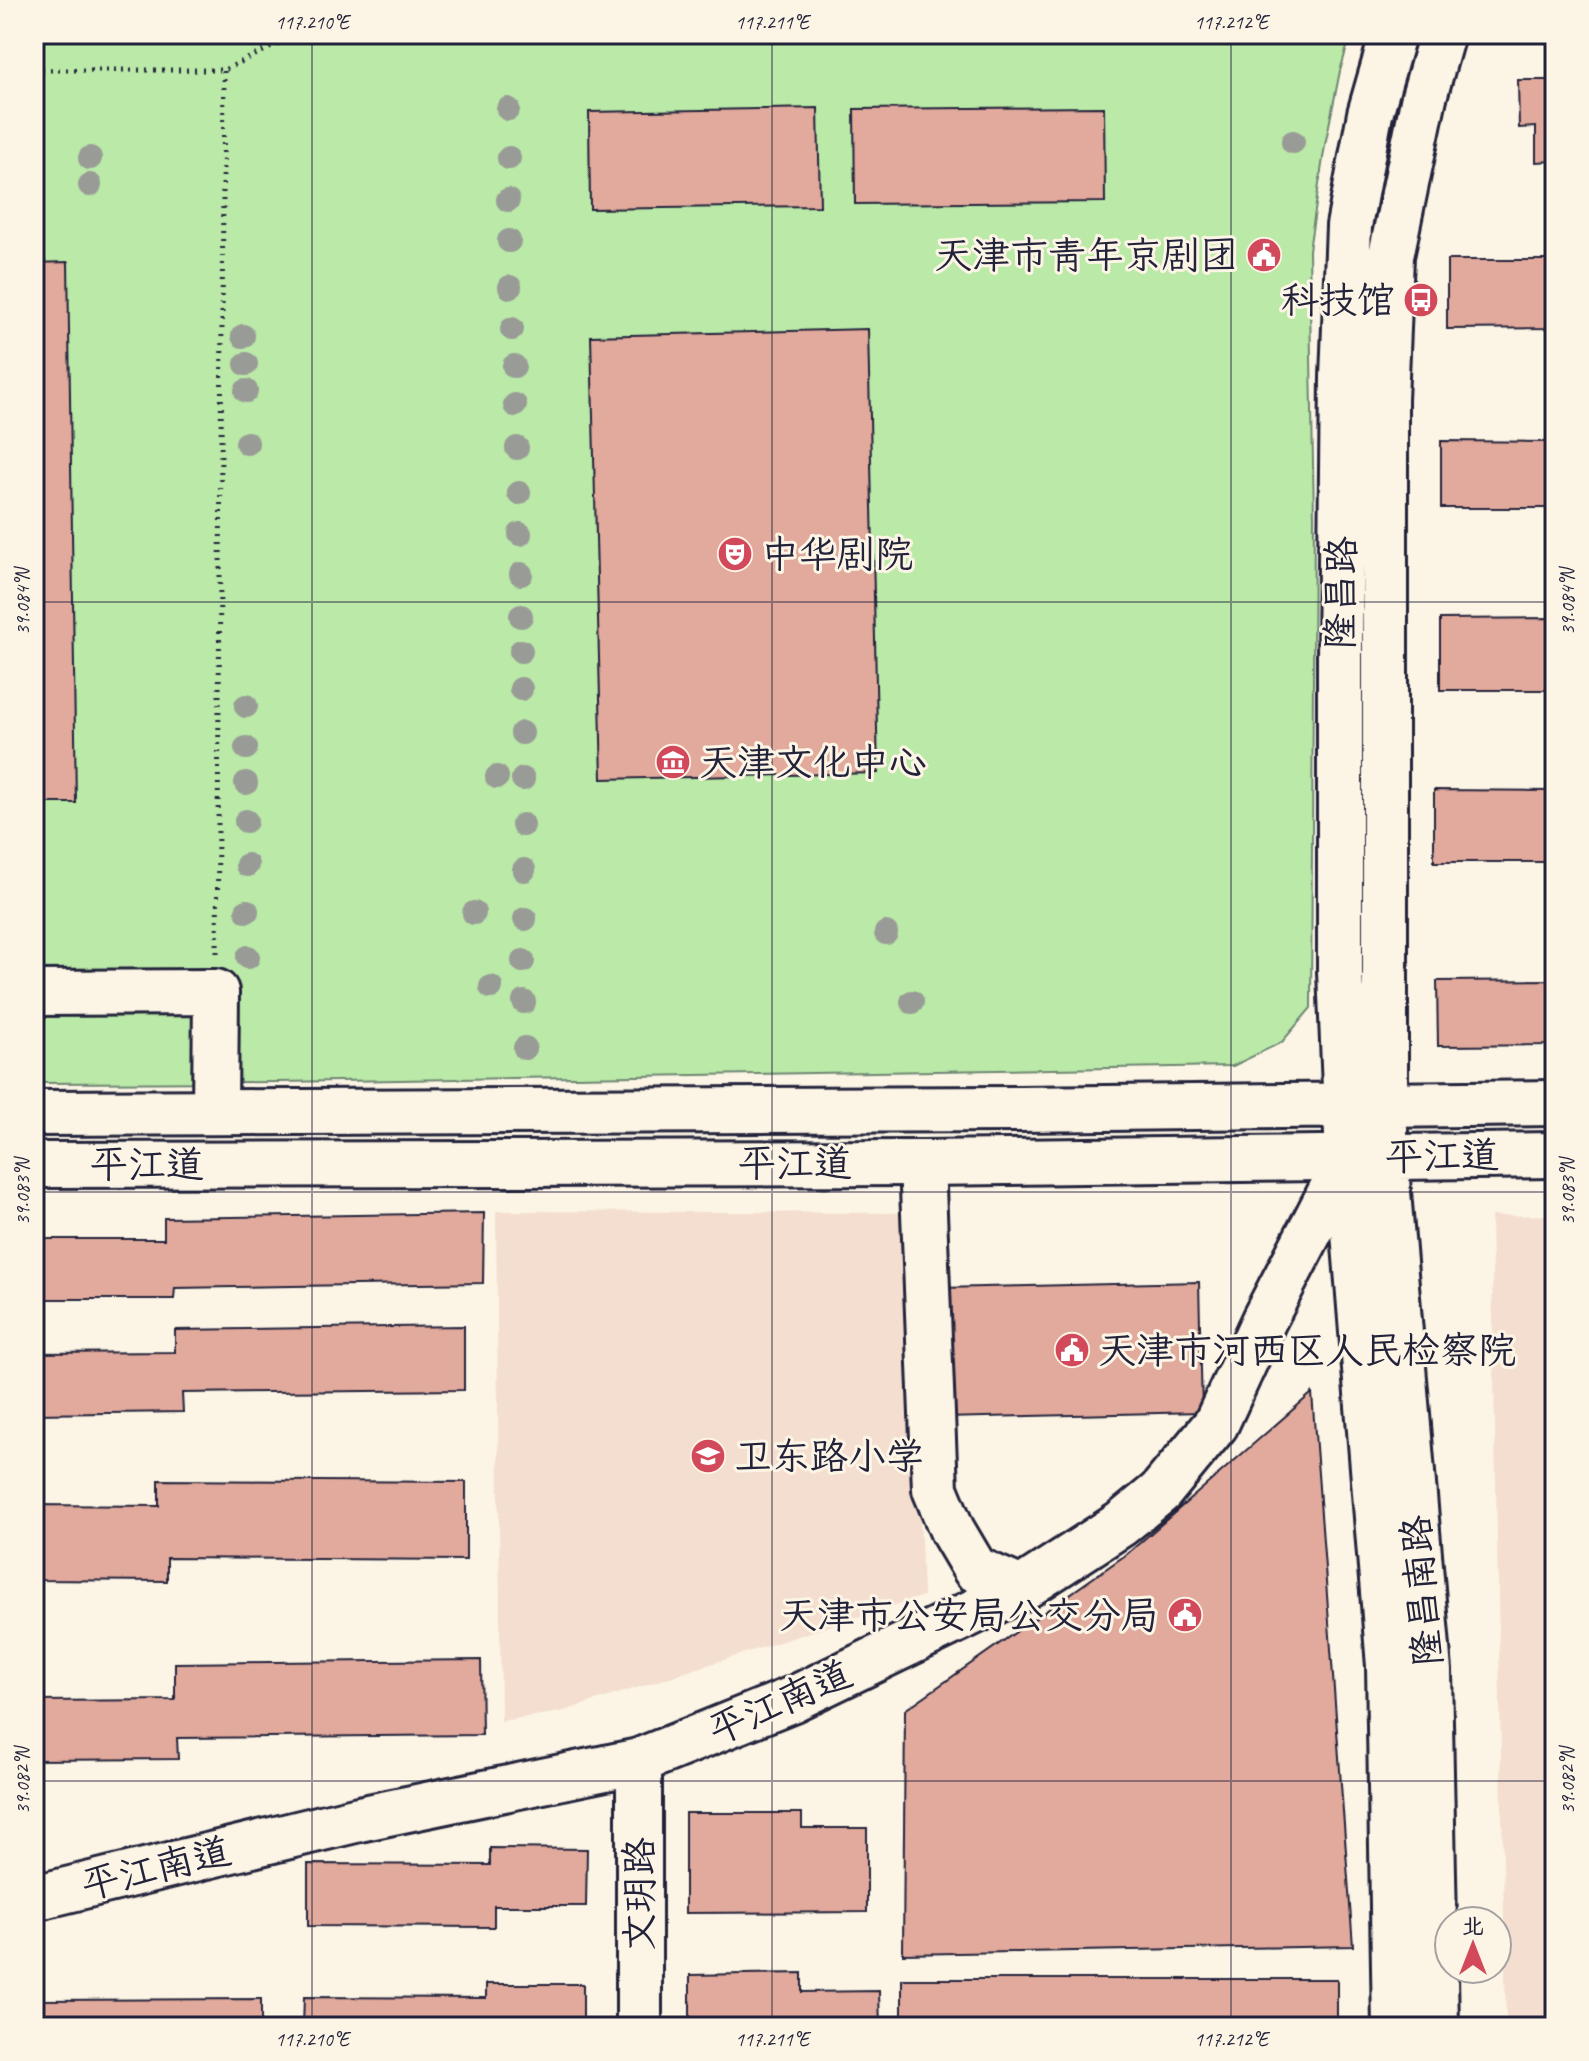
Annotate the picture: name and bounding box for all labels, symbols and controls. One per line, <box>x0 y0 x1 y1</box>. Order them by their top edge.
text: 117.210°E <box>275 10 352 35</box>
text: 117.211°E <box>735 10 812 35</box>
text: 117.212°E <box>1194 10 1271 35</box>
place label: 天津市青年京剧团 <box>934 232 1238 279</box>
public building icon: 天津市青年京剧团 <box>1245 236 1283 274</box>
place label: 科技馆 <box>1281 277 1395 324</box>
bus stop icon: 科技馆 <box>1402 281 1440 319</box>
place label: 中华剧院 <box>761 531 913 578</box>
theatre icon: 中华剧院 <box>716 535 754 573</box>
street label: 隆昌路 <box>1317 536 1365 650</box>
text: 39.084°N <box>10 566 35 635</box>
text: 39.084°N <box>1555 566 1580 635</box>
place label: 天津文化中心 <box>699 739 927 786</box>
museum icon: 天津文化中心 <box>654 743 692 781</box>
street label: 平江道 <box>1385 1132 1499 1180</box>
street label: 平江道 <box>738 1140 852 1187</box>
street label: 平江道 <box>90 1141 204 1188</box>
text: 39.083°N <box>10 1156 35 1225</box>
text: 39.083°N <box>1555 1156 1580 1225</box>
place label: 天津市河西区人民检察院 <box>1098 1327 1516 1374</box>
public building icon: 天津市河西区人民检察院 <box>1053 1331 1091 1369</box>
place label: 卫东路小学 <box>734 1433 924 1480</box>
school or university icon: 卫东路小学 <box>689 1437 727 1475</box>
street label: 隆昌南路 <box>1392 1513 1452 1669</box>
place label: 天津市公安局公交分局 <box>779 1592 1159 1639</box>
public building icon: 天津市公安局公交分局 <box>1166 1596 1204 1634</box>
street label: 平江南道 <box>701 1650 859 1754</box>
text: 39.082°N <box>10 1745 35 1814</box>
text: 39.082°N <box>1555 1745 1580 1814</box>
street label: 平江南道 <box>77 1827 235 1909</box>
street label: 文玥路 <box>616 1837 663 1951</box>
north arrow <box>1433 1905 1513 1985</box>
text: 北 <box>1462 1912 1484 1940</box>
text: 117.210°E <box>275 2027 352 2052</box>
text: 117.211°E <box>735 2027 812 2052</box>
text: 117.212°E <box>1194 2027 1271 2052</box>

